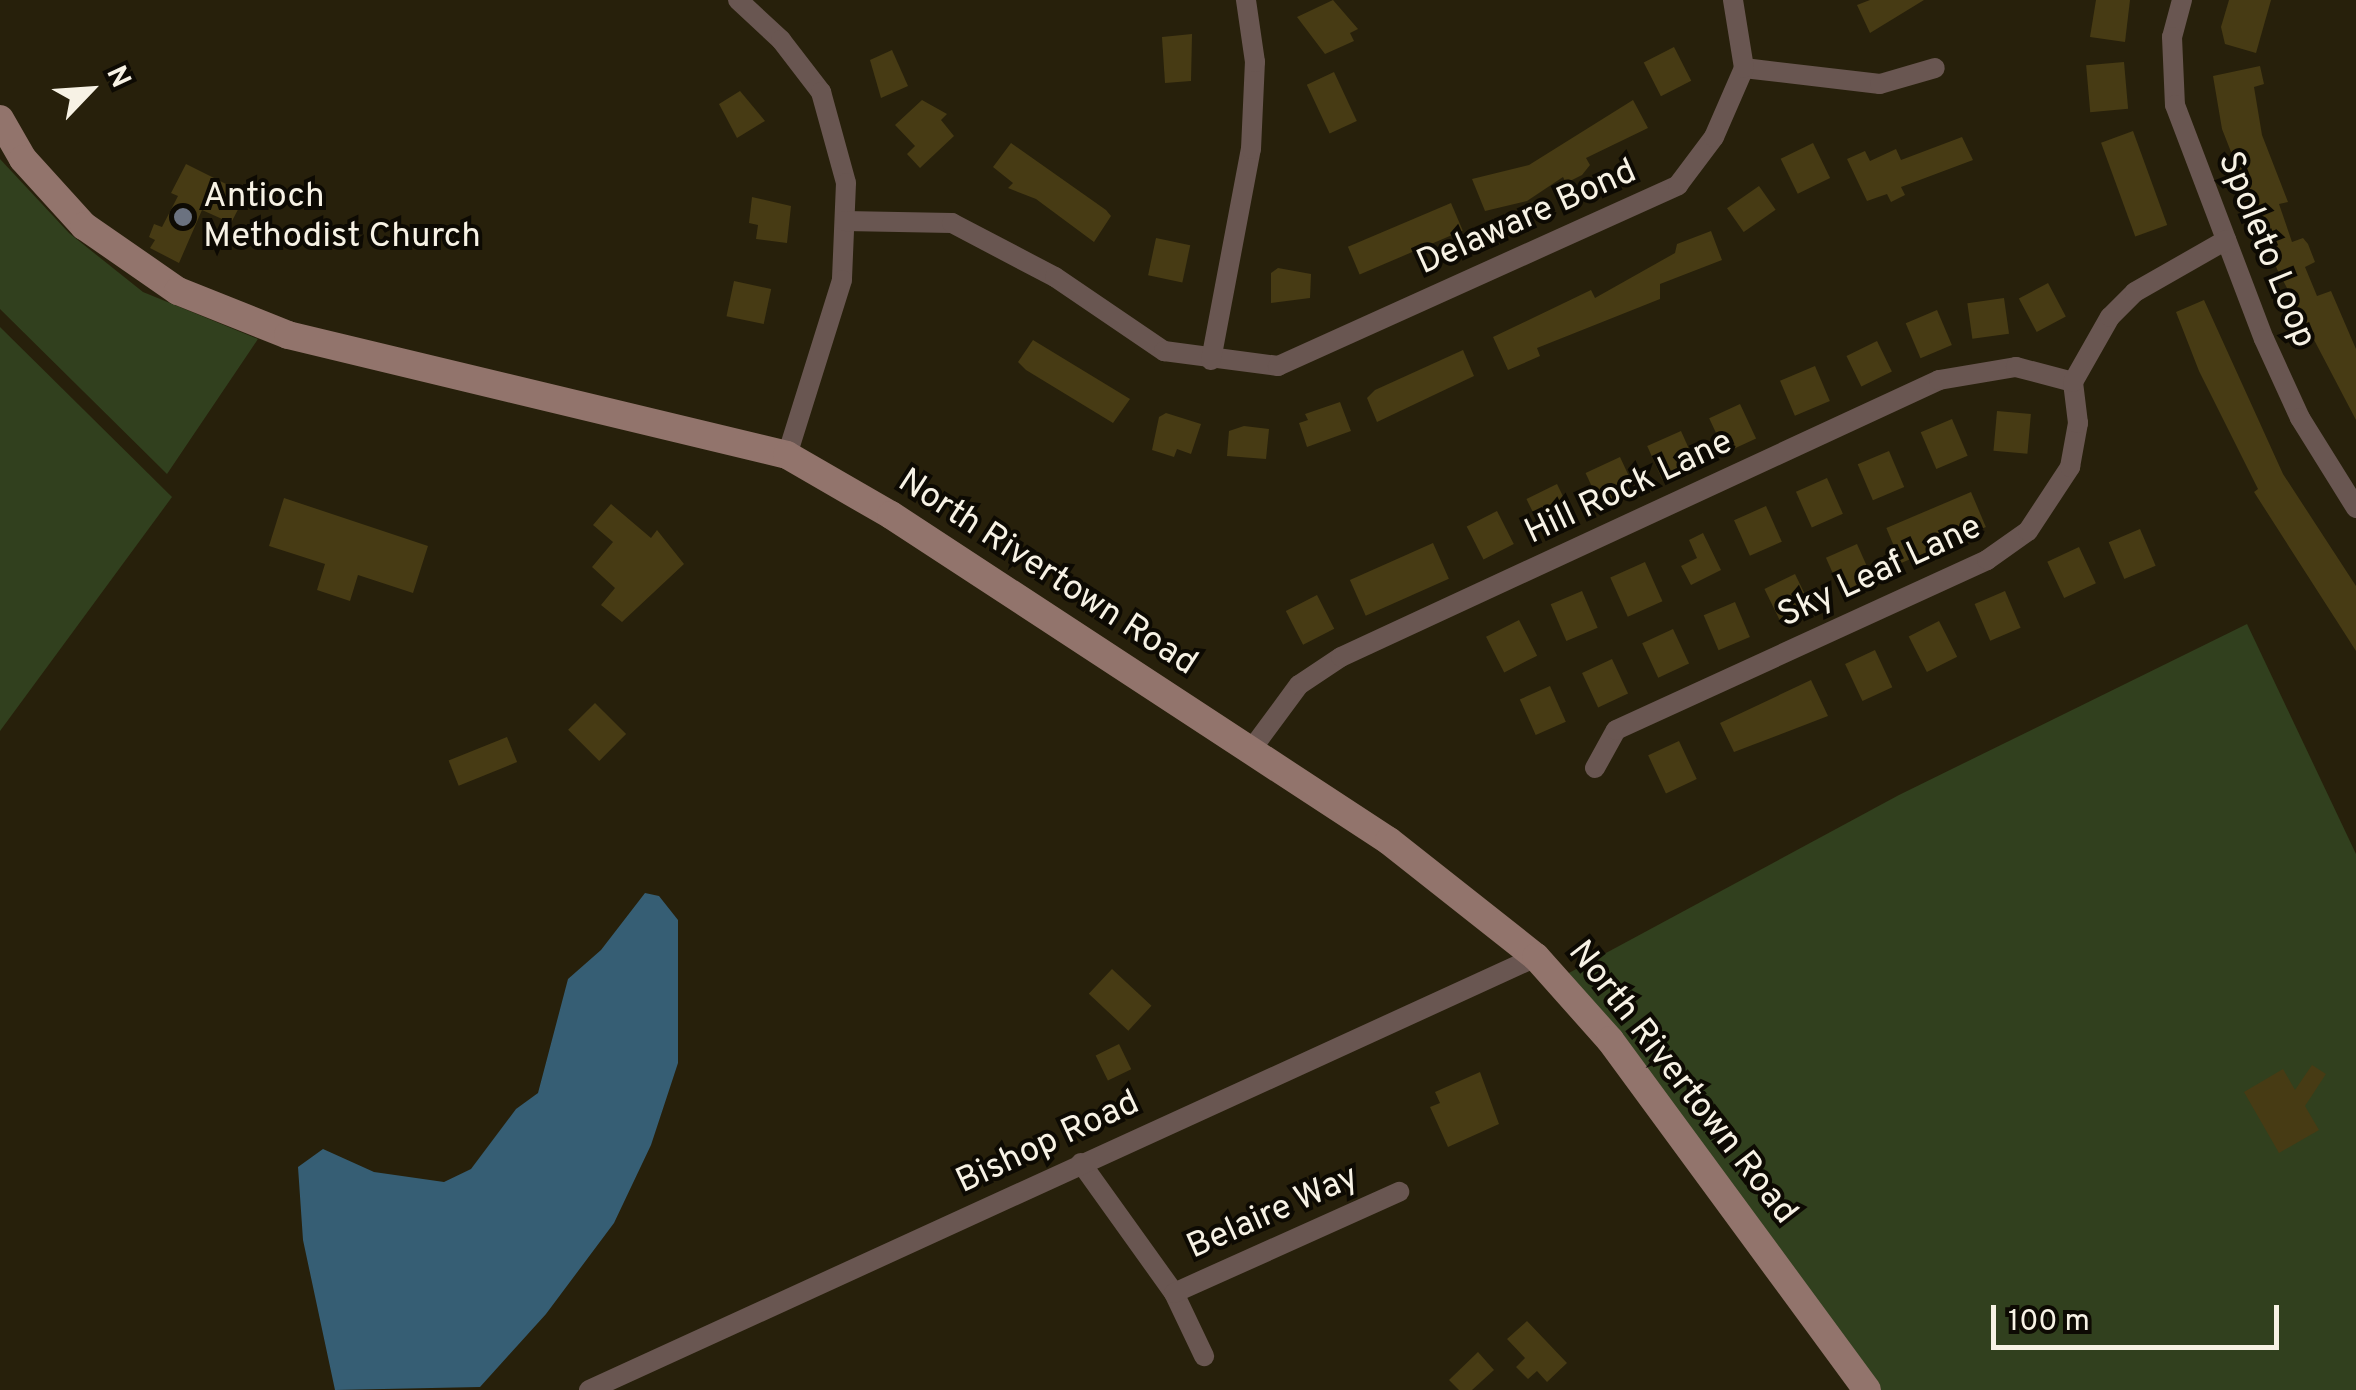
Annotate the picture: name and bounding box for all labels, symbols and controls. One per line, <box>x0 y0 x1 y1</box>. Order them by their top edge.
north arrow <box>40 40 140 140</box>
text: N <box>97 61 138 94</box>
street label: Spoleto Loop <box>2208 146 2324 354</box>
street label: Delaware Bond <box>1411 151 1643 285</box>
place label: Antioch Methodist Church <box>203 176 481 258</box>
marker: Antioch Methodist Church <box>172 206 194 228</box>
street label: Hill Rock Lane <box>1519 422 1739 554</box>
street label: North Rivertown Road <box>890 461 1204 685</box>
street label: Sky Leaf Lane <box>1772 507 1988 637</box>
street label: North Rivertown Road <box>1558 933 1806 1233</box>
street label: Bishop Road <box>950 1082 1146 1204</box>
street label: Belaire Way <box>1181 1156 1365 1270</box>
scale bar <box>1996 1285 2284 1347</box>
text: 100 m <box>2008 1304 2090 1341</box>

